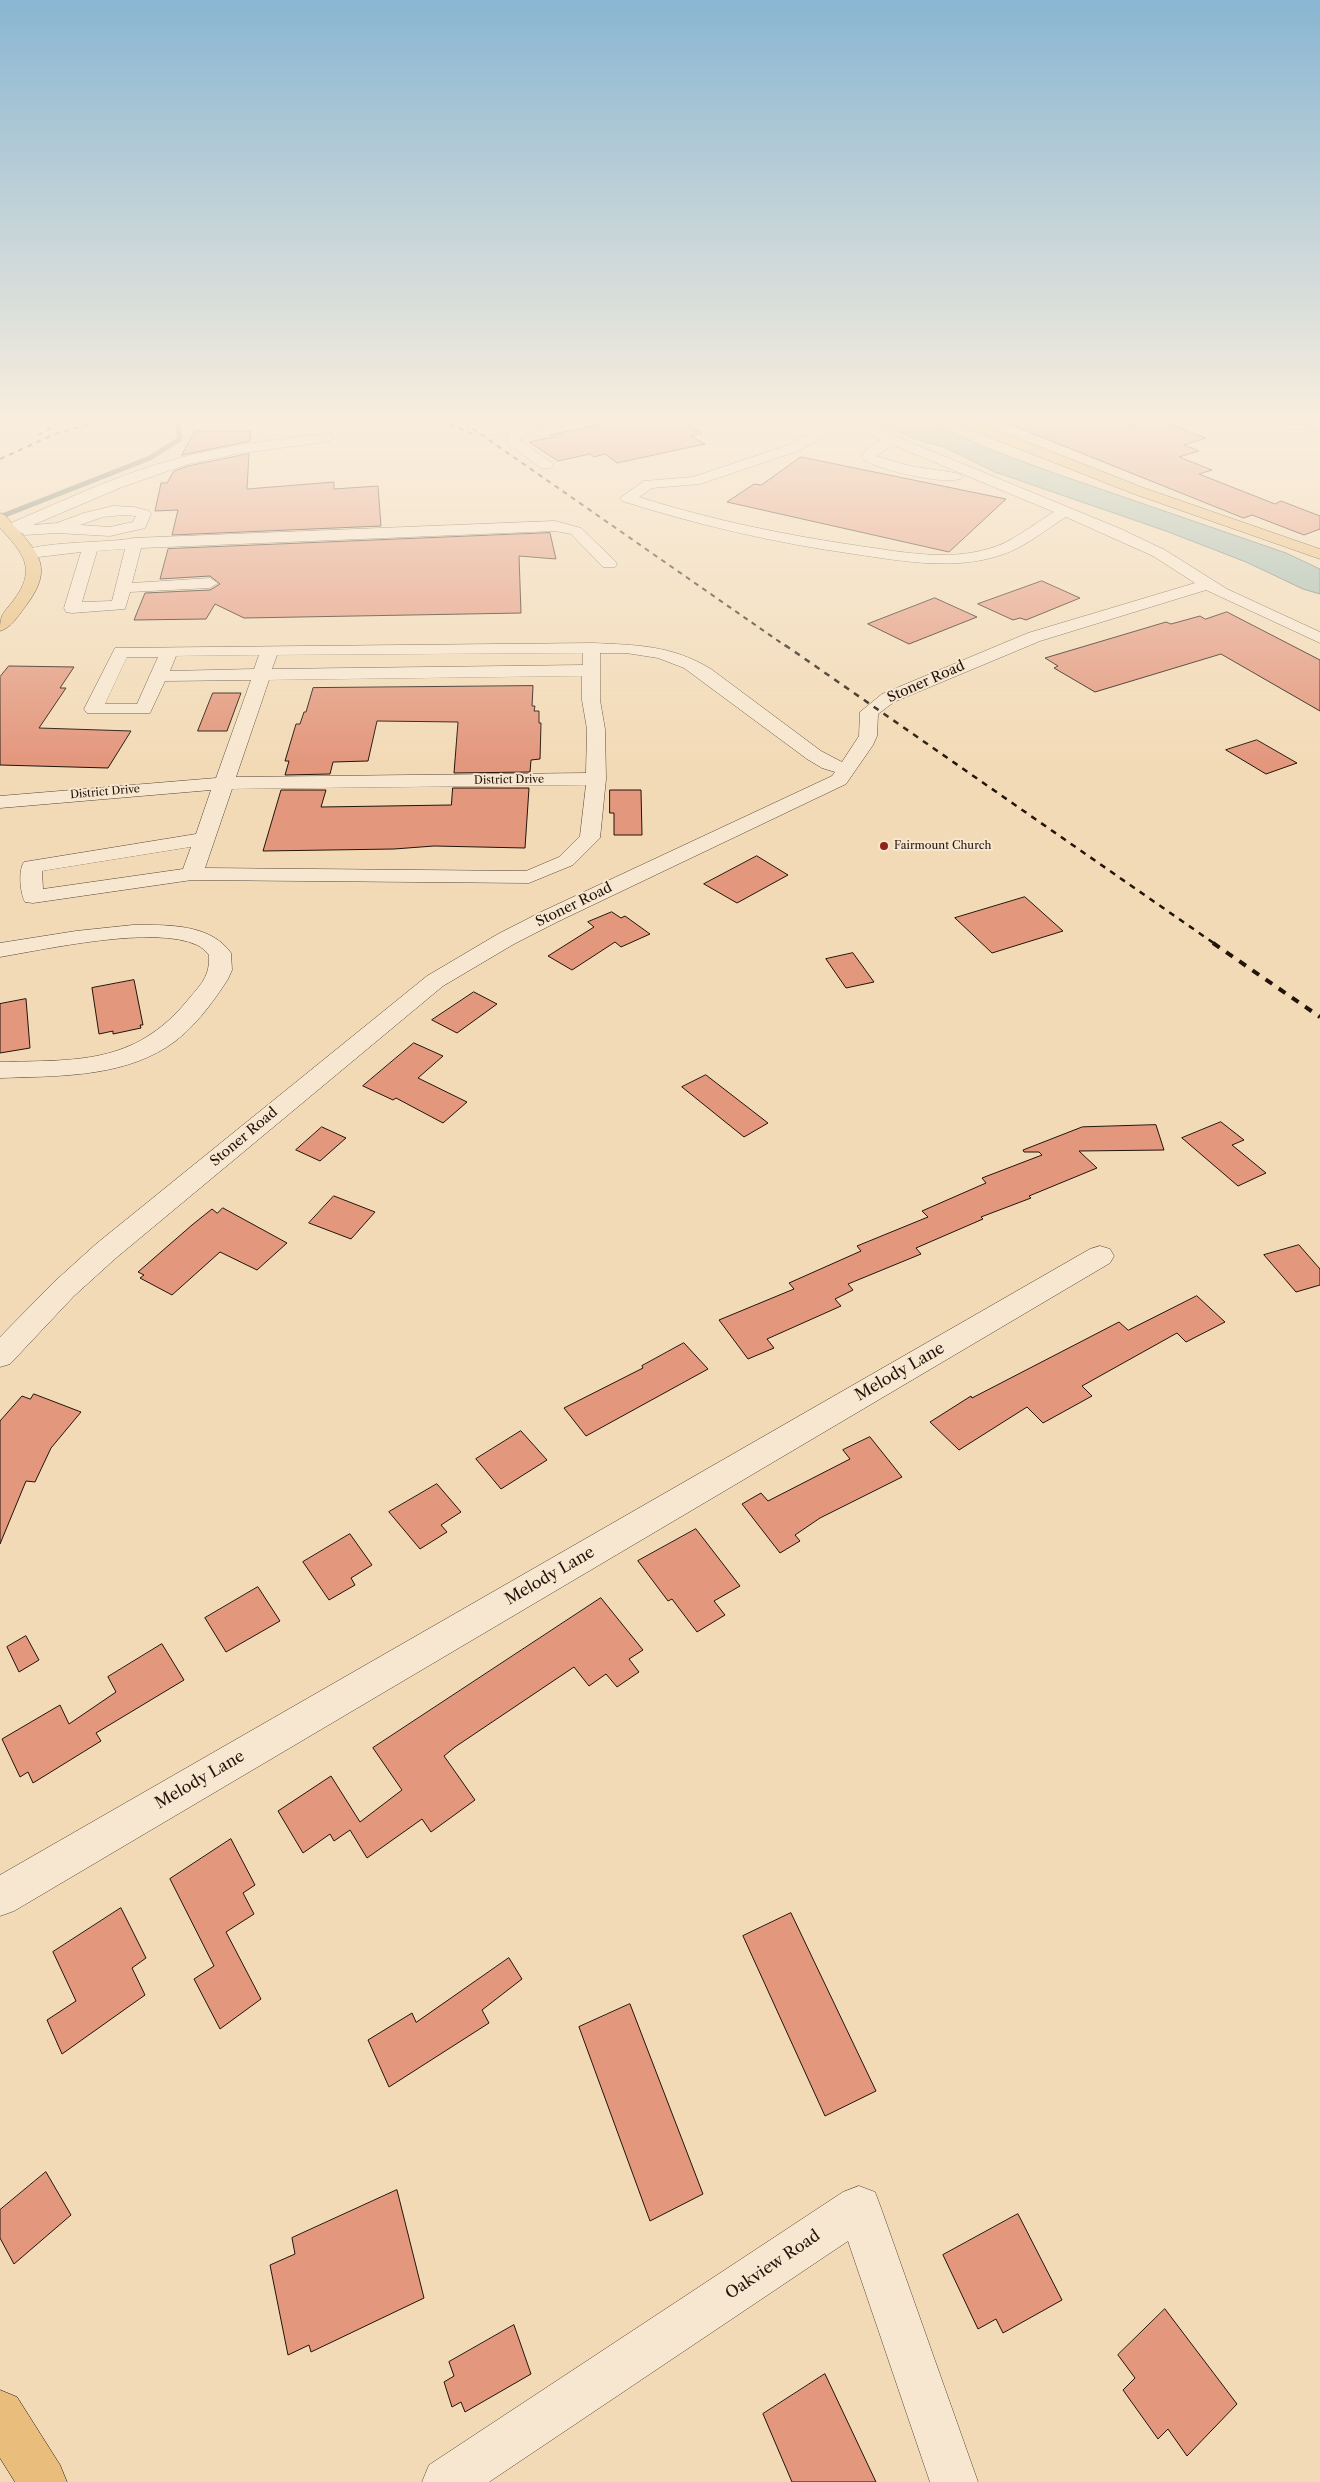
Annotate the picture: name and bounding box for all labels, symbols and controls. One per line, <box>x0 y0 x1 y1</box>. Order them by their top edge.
street label: Stoner Road <box>885 657 967 707</box>
street label: District Drive <box>474 773 544 787</box>
street label: District Drive <box>70 782 140 802</box>
place label: Fairmount Church <box>894 839 991 853</box>
marker: Fairmount Church <box>878 840 890 852</box>
street label: Stoner Road <box>533 879 615 931</box>
street label: Stoner Road <box>207 1104 281 1170</box>
street label: Melody Lane <box>852 1339 948 1405</box>
street label: Melody Lane <box>502 1543 598 1609</box>
street label: Melody Lane <box>152 1747 248 1813</box>
street label: Oakview Road <box>722 2226 824 2304</box>

